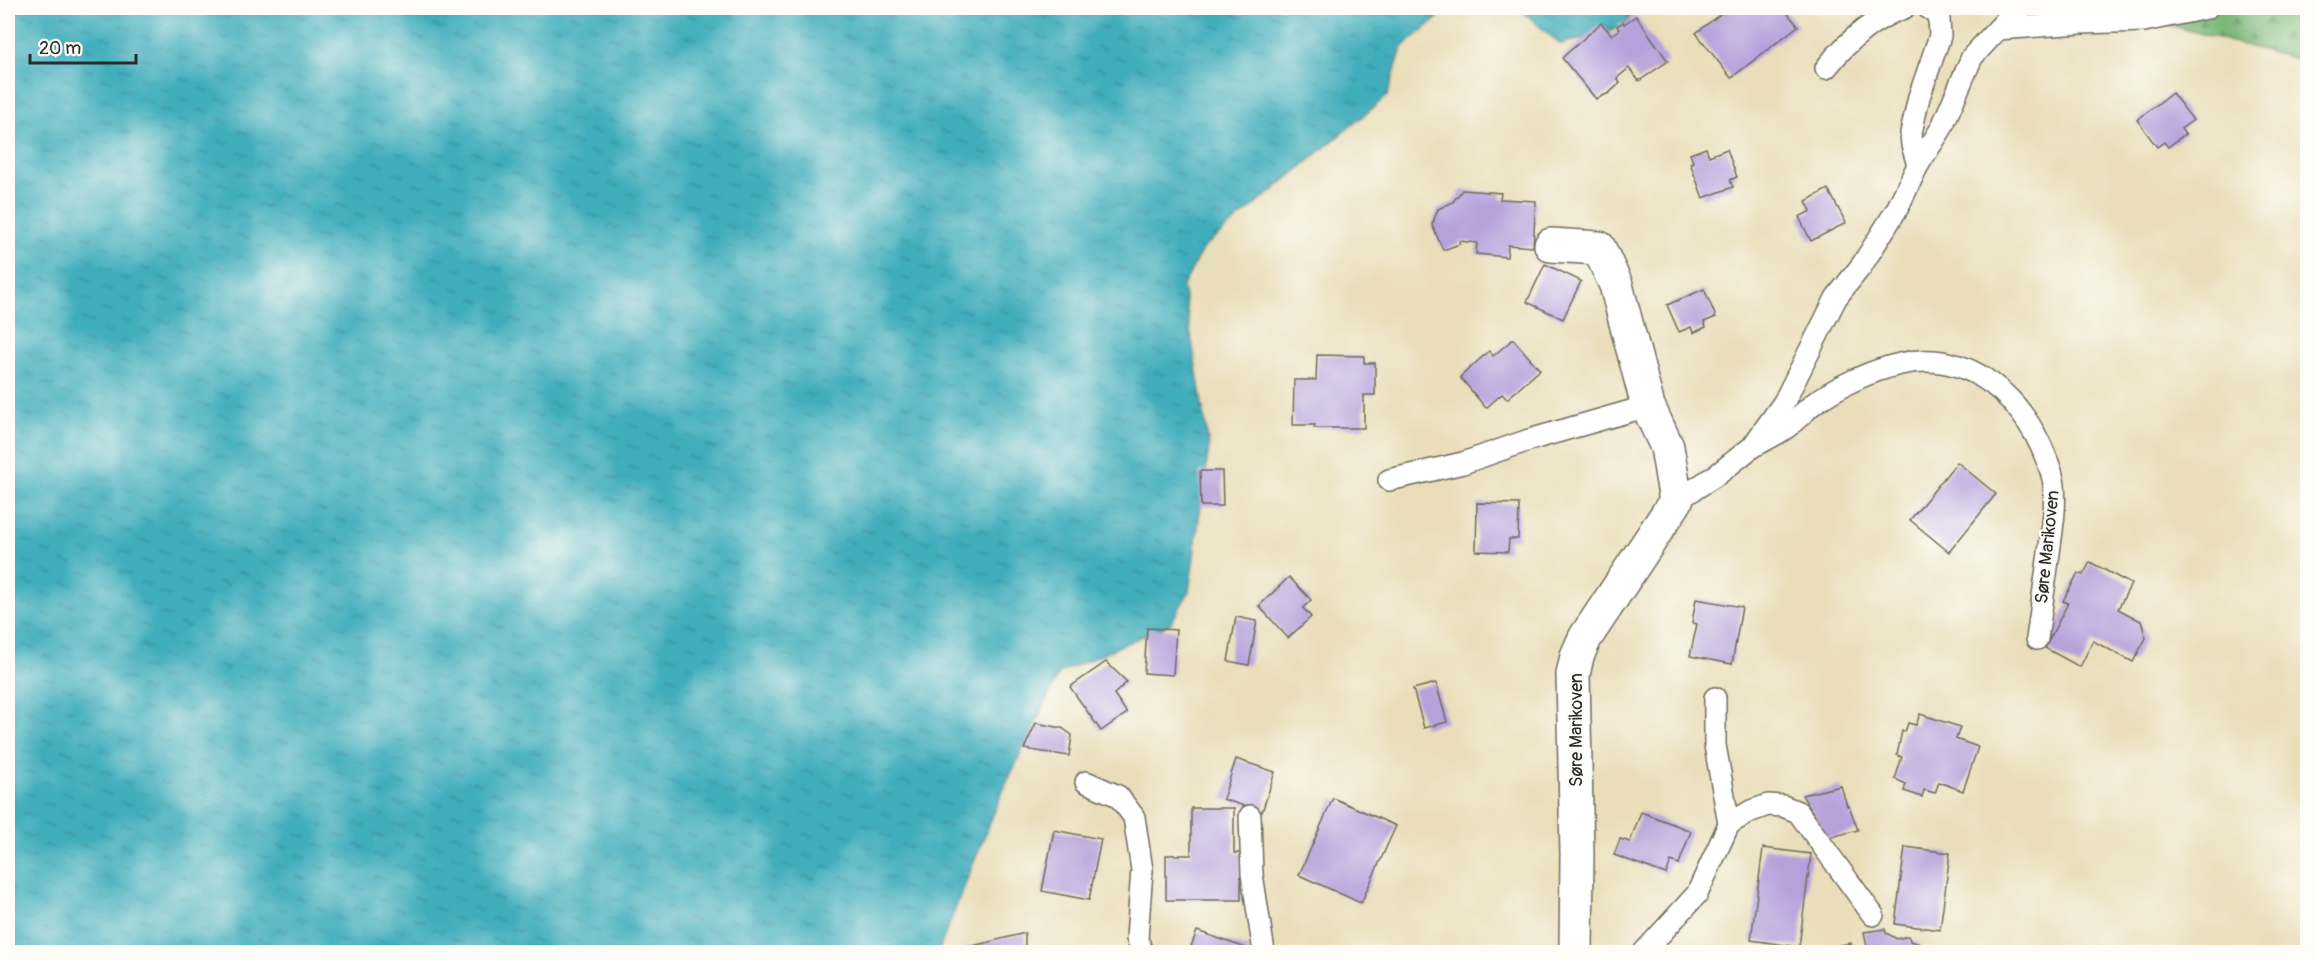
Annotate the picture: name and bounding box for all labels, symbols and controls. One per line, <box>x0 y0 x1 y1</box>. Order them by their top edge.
scale bar <box>30 27 136 65</box>
text: 20 m <box>39 37 81 60</box>
street label: Søre Marikoven <box>2030 489 2065 605</box>
street label: Søre Marikoven <box>1565 673 1588 787</box>

